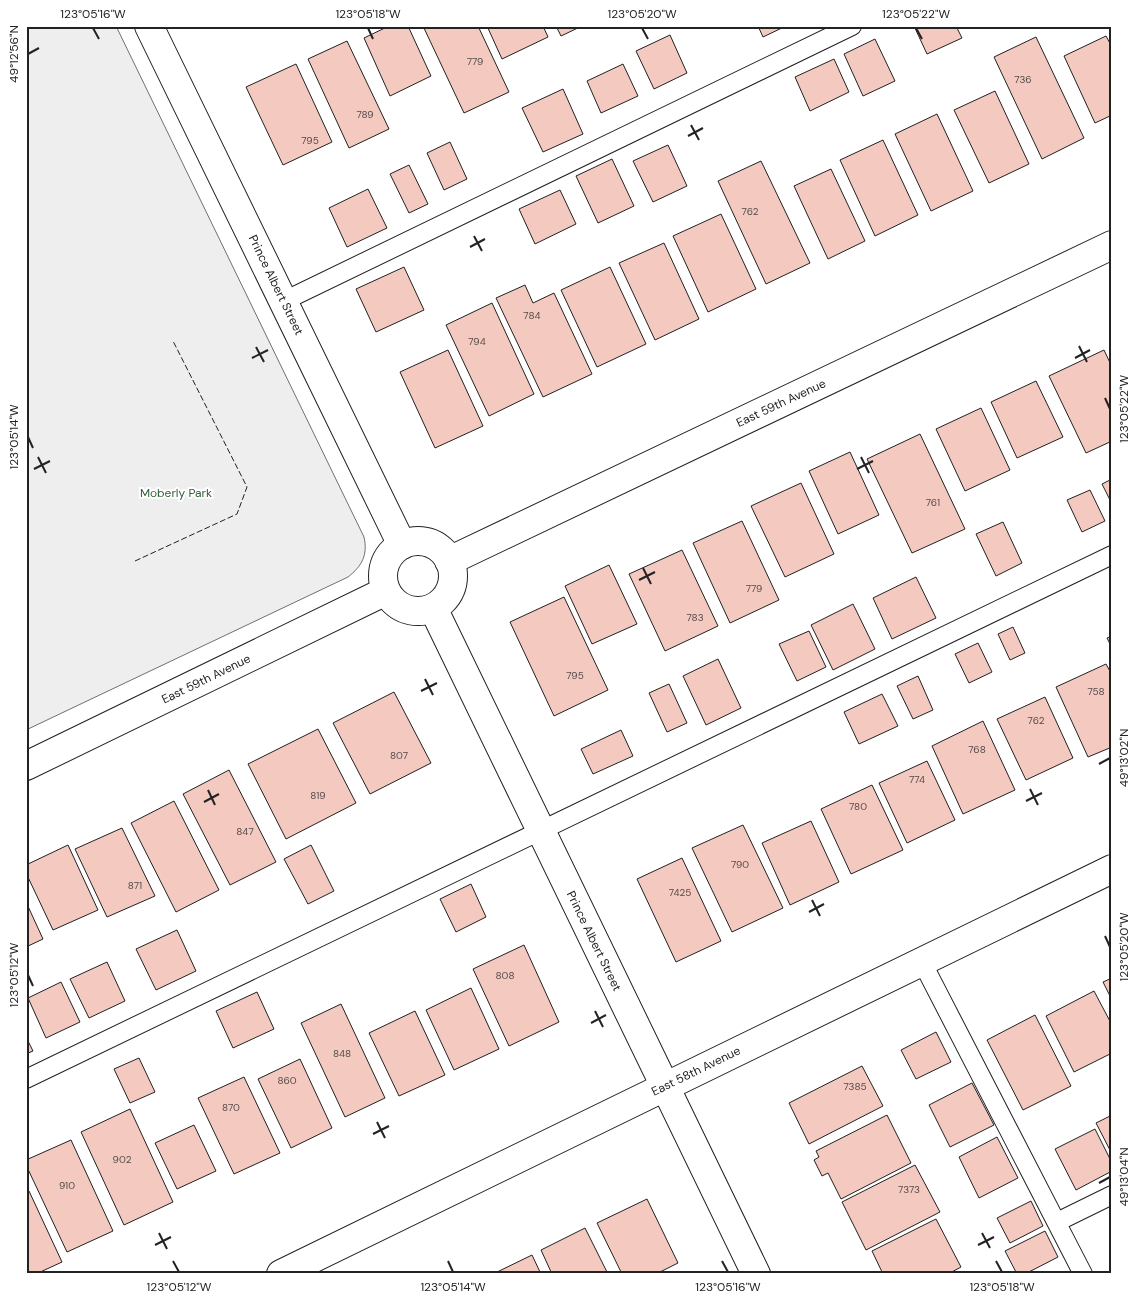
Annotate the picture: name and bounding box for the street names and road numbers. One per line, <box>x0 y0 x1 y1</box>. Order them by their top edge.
street label: Prince Albert Street <box>245 232 307 338</box>
street label: East 59th Avenue <box>734 375 829 431</box>
street label: East 59th Avenue <box>159 650 253 707</box>
street label: Prince Albert Street <box>563 888 625 994</box>
street label: East 58th Avenue <box>649 1042 743 1099</box>

